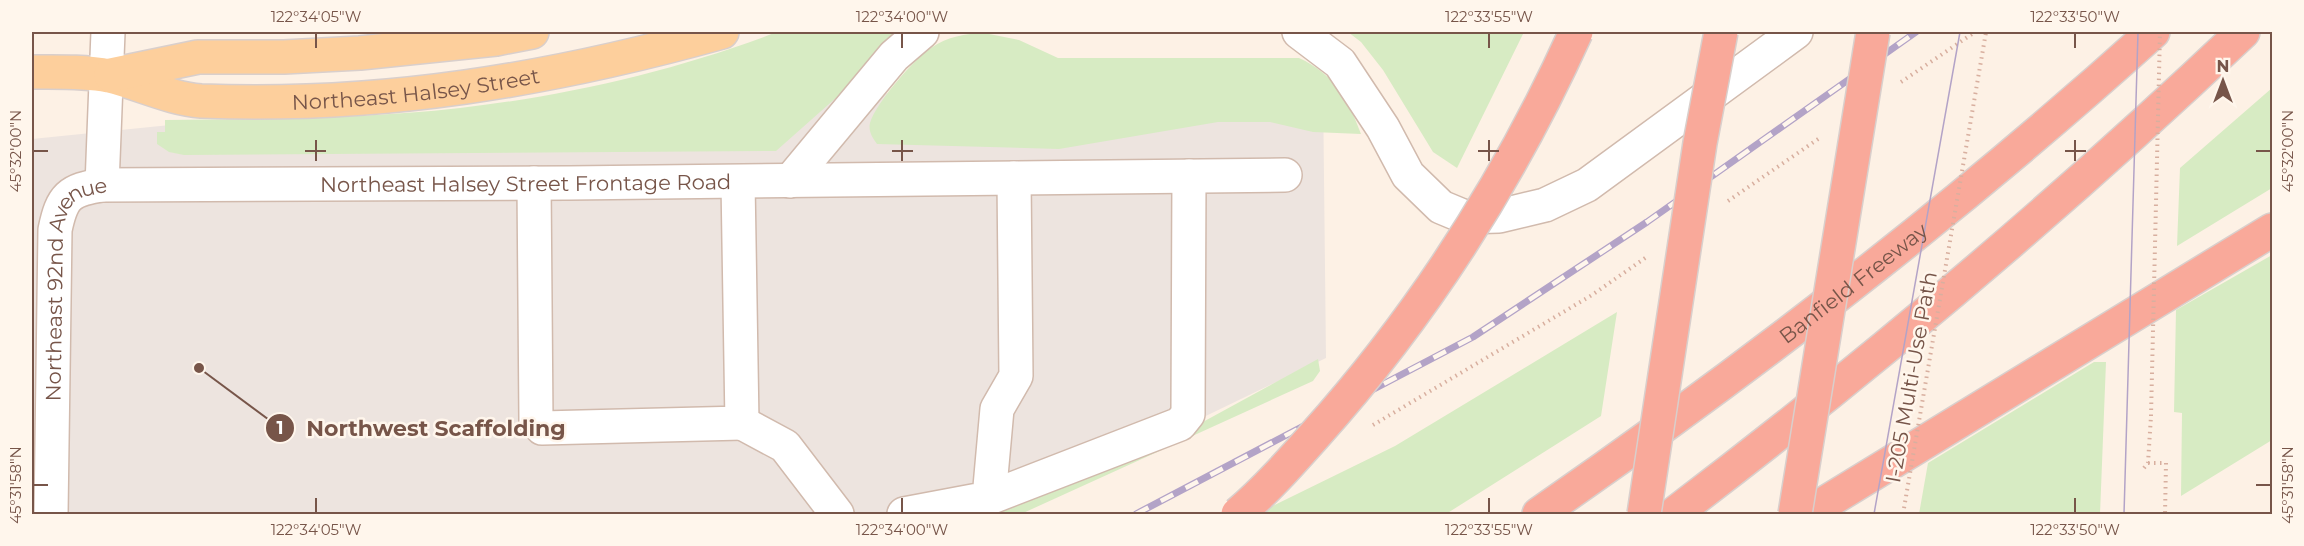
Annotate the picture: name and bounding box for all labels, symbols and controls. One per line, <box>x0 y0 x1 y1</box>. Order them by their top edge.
text: 122°34'05"W <box>271 7 362 26</box>
text: 122°34'00"W <box>856 7 948 26</box>
text: 122°33'55"W <box>1445 7 1533 26</box>
text: 122°33'50"W <box>2030 7 2120 26</box>
north arrow <box>2193 51 2253 111</box>
text: N <box>2217 57 2229 76</box>
street label: Northeast Halsey Street <box>291 63 541 114</box>
text: 45°32'00"N <box>6 110 25 192</box>
text: 45°32'00"N <box>2278 110 2297 192</box>
street label: Northeast Halsey Street Frontage Road <box>320 169 731 197</box>
street label: Northeast 92nd Avenue <box>40 172 109 402</box>
street label: Banfield Freeway <box>1774 217 1933 348</box>
street label: I-205 Multi-Use Path <box>1880 269 1942 485</box>
callout: Northwest Scaffolding <box>265 408 578 448</box>
text: Northwest Scaffolding <box>306 415 566 442</box>
text: 1 <box>276 417 284 439</box>
text: 45°31'58"N <box>6 446 25 524</box>
text: 45°31'58"N <box>2278 446 2297 524</box>
text: 122°34'05"W <box>271 520 362 539</box>
text: 122°34'00"W <box>856 520 948 539</box>
text: 122°33'55"W <box>1445 520 1533 539</box>
text: 122°33'50"W <box>2030 520 2120 539</box>

